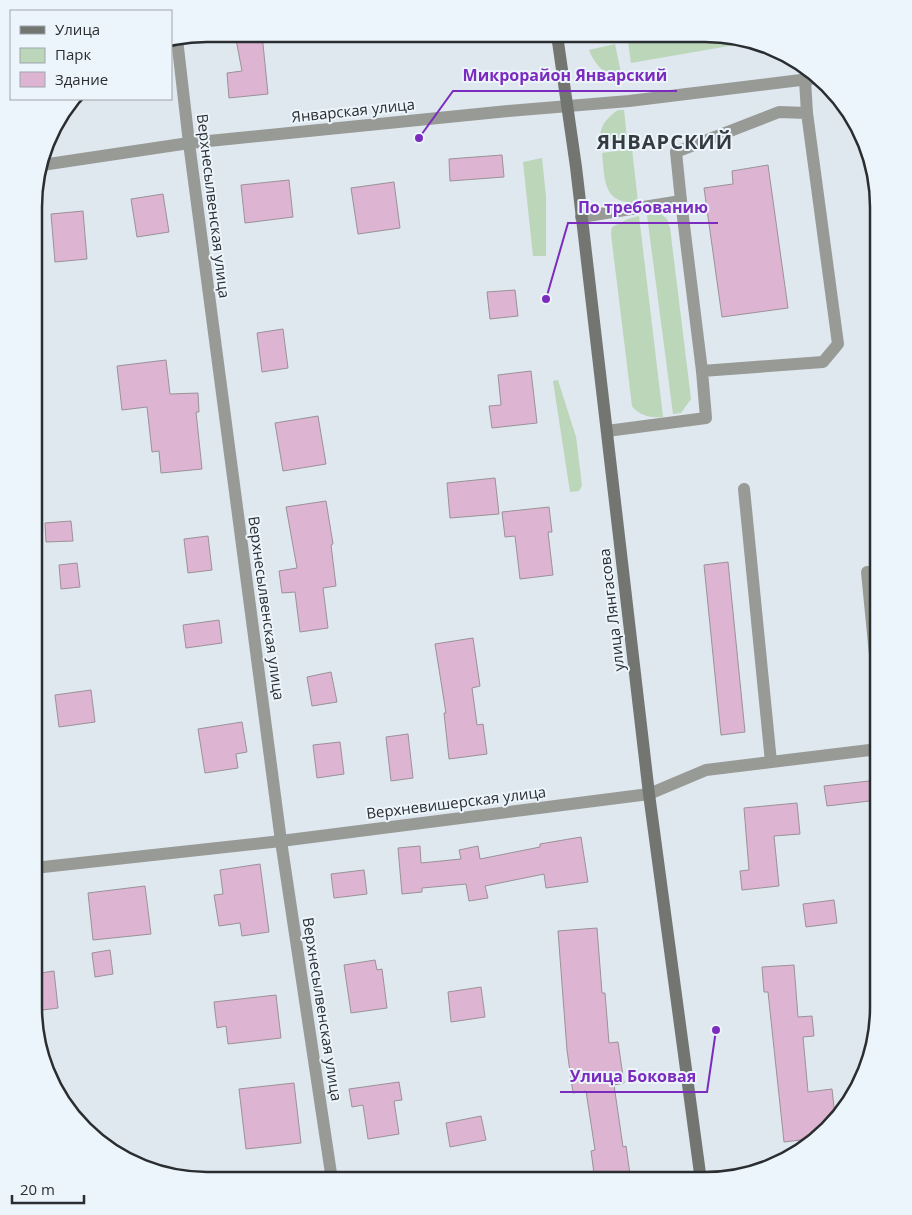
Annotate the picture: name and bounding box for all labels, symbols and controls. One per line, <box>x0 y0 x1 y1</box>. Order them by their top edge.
legend <box>10 10 172 100</box>
text: Улица <box>55 19 100 39</box>
text: Парк <box>55 44 91 64</box>
callout: Микрорайон Январский <box>453 60 677 91</box>
text: Микрорайон Январский <box>463 64 667 86</box>
text: Здание <box>55 69 108 89</box>
street label: Январская улица <box>290 94 416 126</box>
street label: Верхнесылвенская улица <box>193 113 235 299</box>
district label: ЯНВАРСКИЙ <box>596 128 733 155</box>
callout: По требованию <box>568 192 718 223</box>
text: По требованию <box>578 196 708 218</box>
street label: Верхнесылвенская улица <box>244 515 290 701</box>
street label: улица Лянгасова <box>594 547 628 673</box>
street label: Верхневишерская улица <box>365 781 547 823</box>
street label: Верхнесылвенская улица <box>299 916 347 1102</box>
callout: Улица Боковая <box>560 1061 707 1092</box>
text: Улица Боковая <box>570 1065 696 1087</box>
scale bar <box>12 1172 85 1204</box>
text: 20 m <box>20 1179 55 1199</box>

